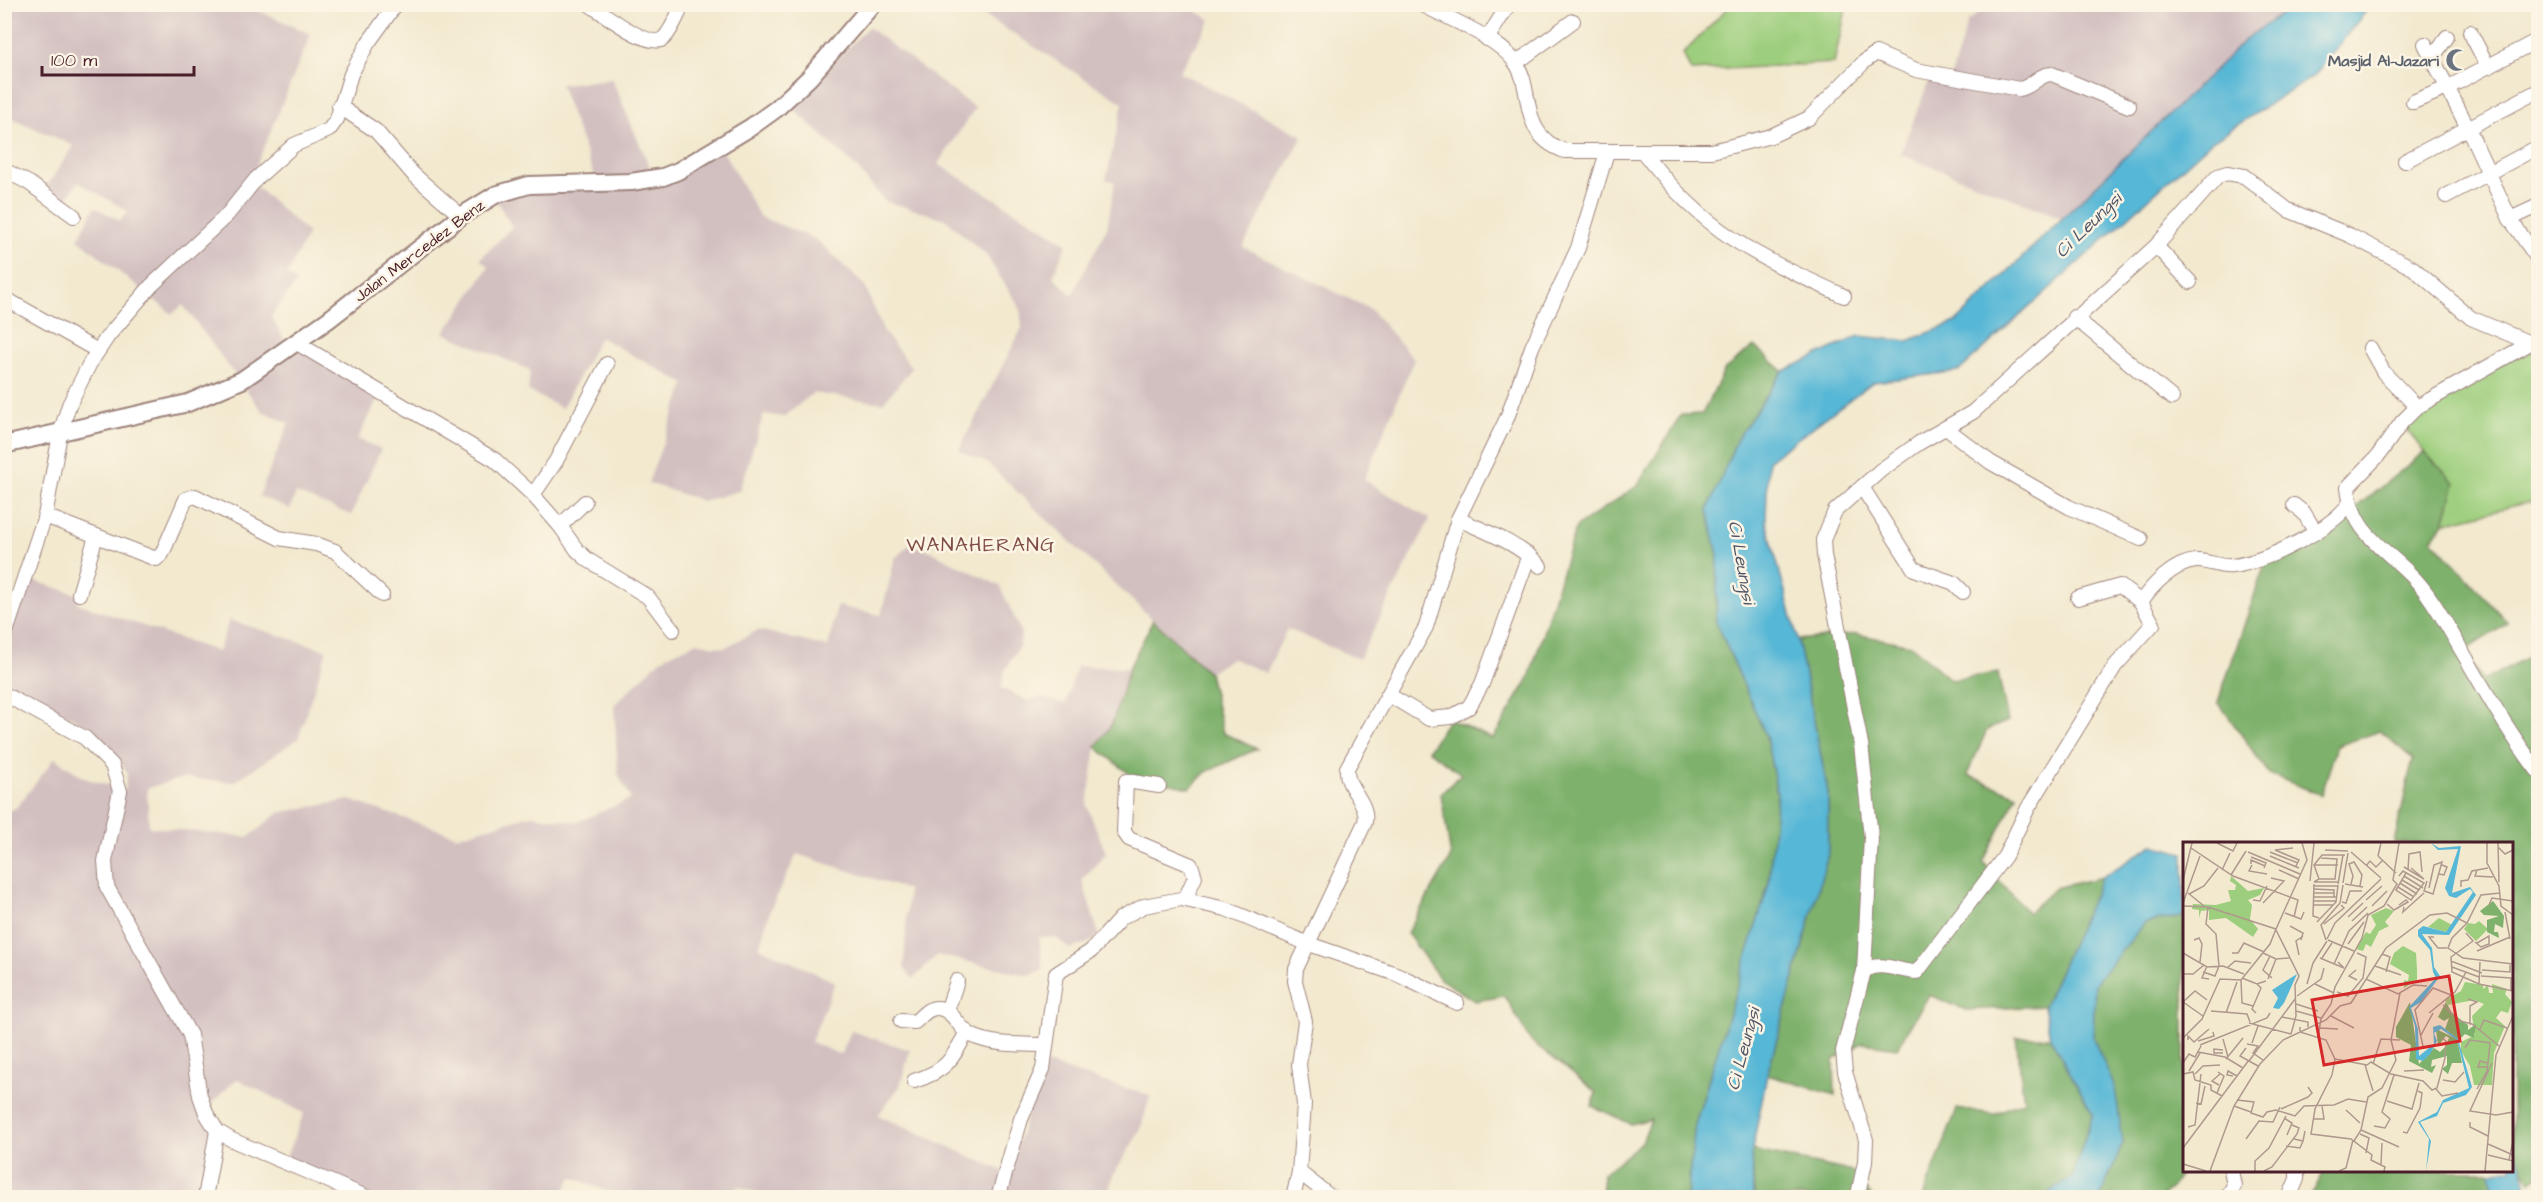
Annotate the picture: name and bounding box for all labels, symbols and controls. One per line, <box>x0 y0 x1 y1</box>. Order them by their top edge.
scale bar <box>42 39 194 77</box>
mosque icon: Masjid Al-Jazari <box>2444 47 2470 73</box>
text: 100 m <box>51 48 97 73</box>
place label: Masjid Al-Jazari <box>2328 50 2440 72</box>
water label: Ci Leungsi <box>2049 186 2130 264</box>
street label: Jalan Mercedez Benz <box>350 194 490 307</box>
water label: Ci Leungsi <box>1721 519 1762 608</box>
district label: WANAHERANG <box>906 531 1056 559</box>
inset map <box>2183 842 2513 1172</box>
water label: Ci Leungsi <box>1721 1003 1768 1093</box>

